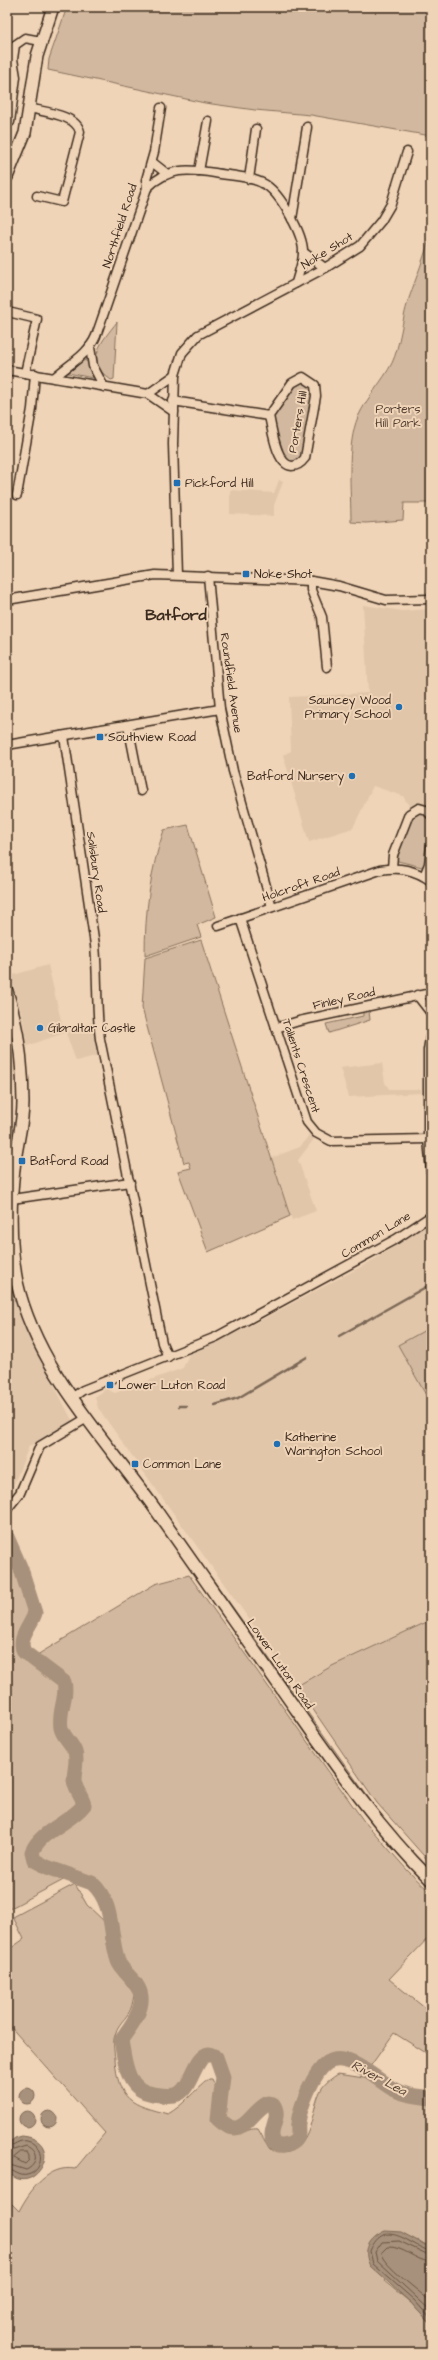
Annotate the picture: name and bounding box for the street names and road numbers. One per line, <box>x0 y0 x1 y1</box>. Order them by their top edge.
street label: Northfield Road <box>98 182 142 270</box>
street label: Noke Shot <box>298 228 356 274</box>
street label: Porters Hill <box>284 390 312 454</box>
street label: Roundfield Avenue <box>216 632 247 735</box>
street label: Salisbury Road <box>81 830 110 914</box>
street label: Holcroft Road <box>260 864 342 906</box>
street label: Finley Road <box>311 984 377 1015</box>
street label: Tallents Crescent <box>278 1017 324 1115</box>
street label: Common Lane <box>338 1207 414 1262</box>
street label: Lower Luton Road <box>242 1615 318 1713</box>

